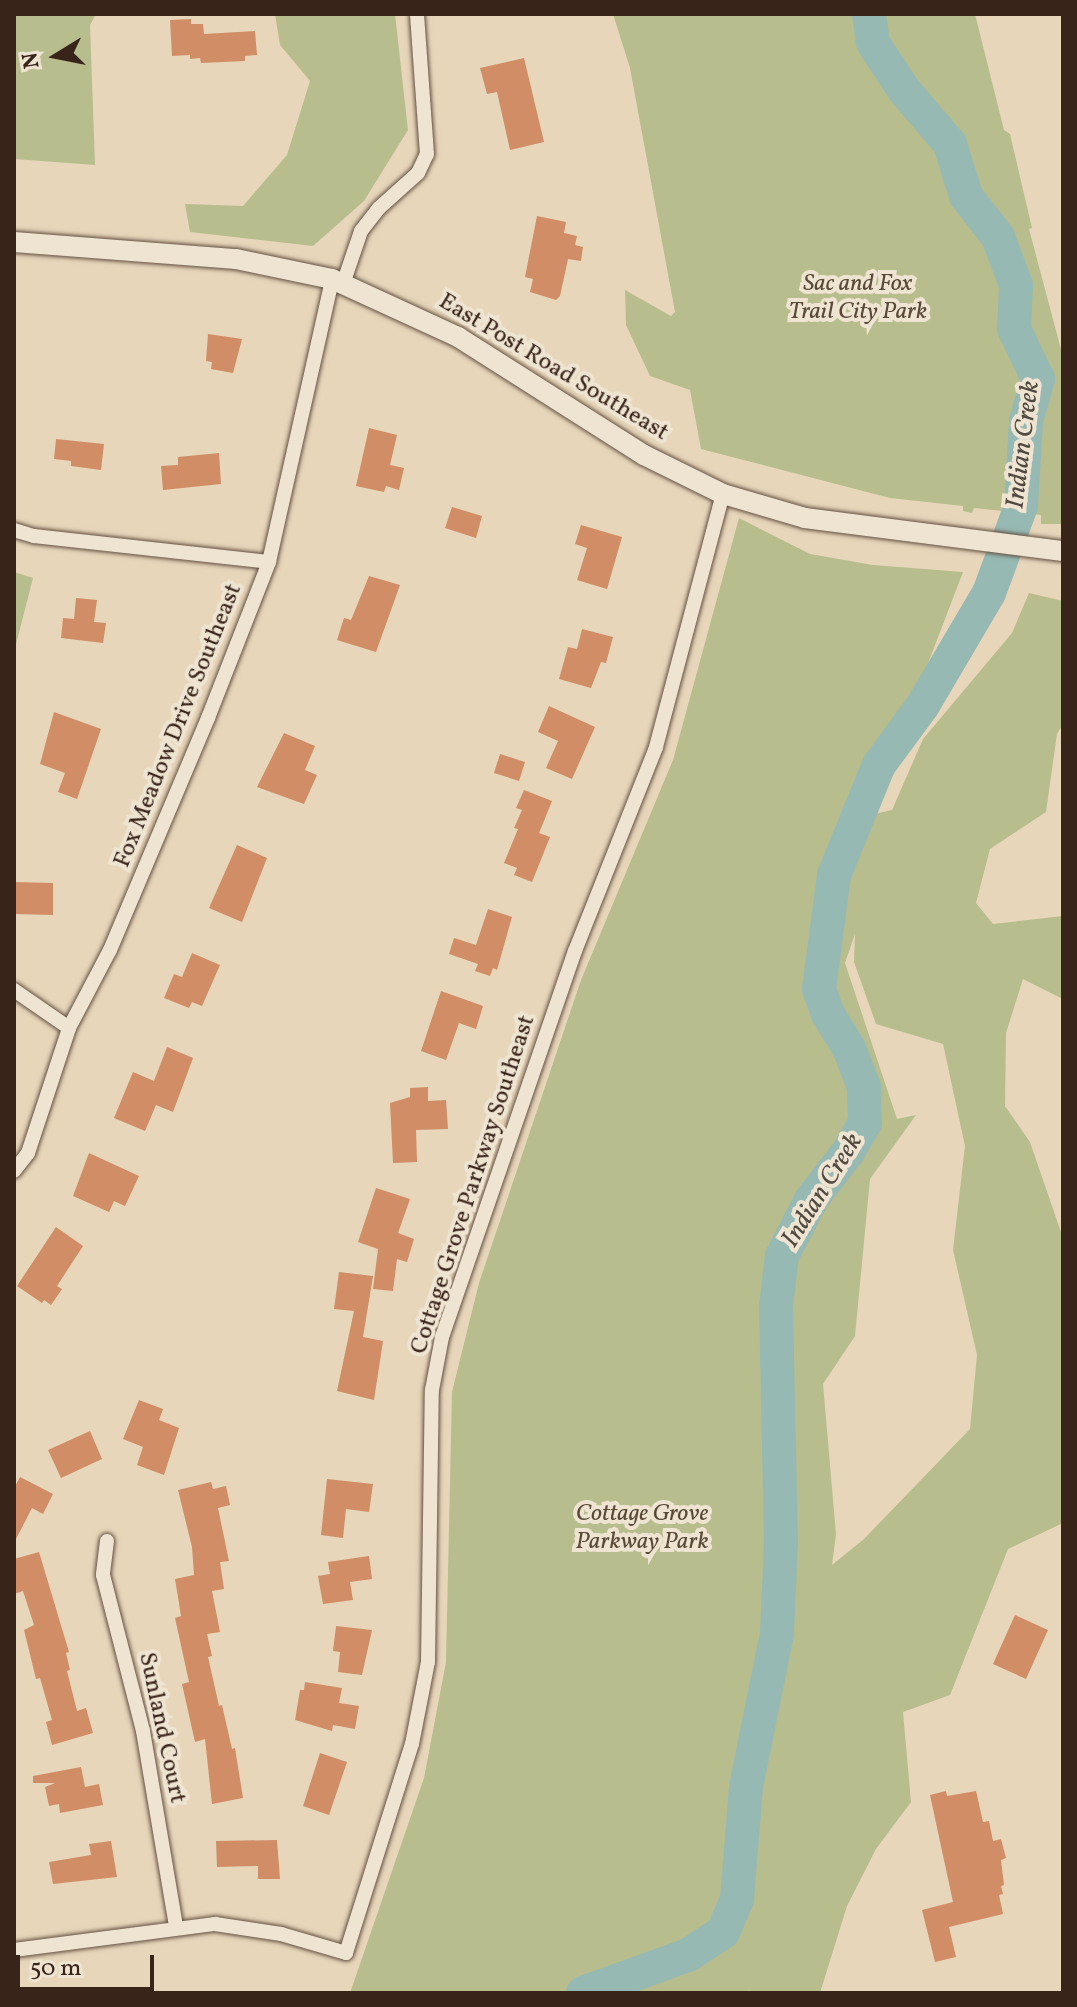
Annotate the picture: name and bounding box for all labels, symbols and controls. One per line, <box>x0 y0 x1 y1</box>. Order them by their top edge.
north arrow <box>16 16 96 96</box>
text: N <box>15 50 49 71</box>
park label: Sac and Fox Trail City Park <box>789 271 927 327</box>
street label: East Post Road Southeast <box>433 288 673 448</box>
water label: Indian Creek <box>1001 379 1047 511</box>
street label: Fox Meadow Drive Southeast <box>109 580 249 872</box>
street label: Cottage Grove Parkway Southeast <box>405 1012 543 1358</box>
water label: Indian Creek <box>776 1128 870 1254</box>
park label: Cottage Grove Parkway Park <box>575 1501 709 1557</box>
street label: Sunland Court <box>131 1650 191 1806</box>
scale bar <box>20 1939 158 1989</box>
text: 50 m <box>30 1952 82 1986</box>

